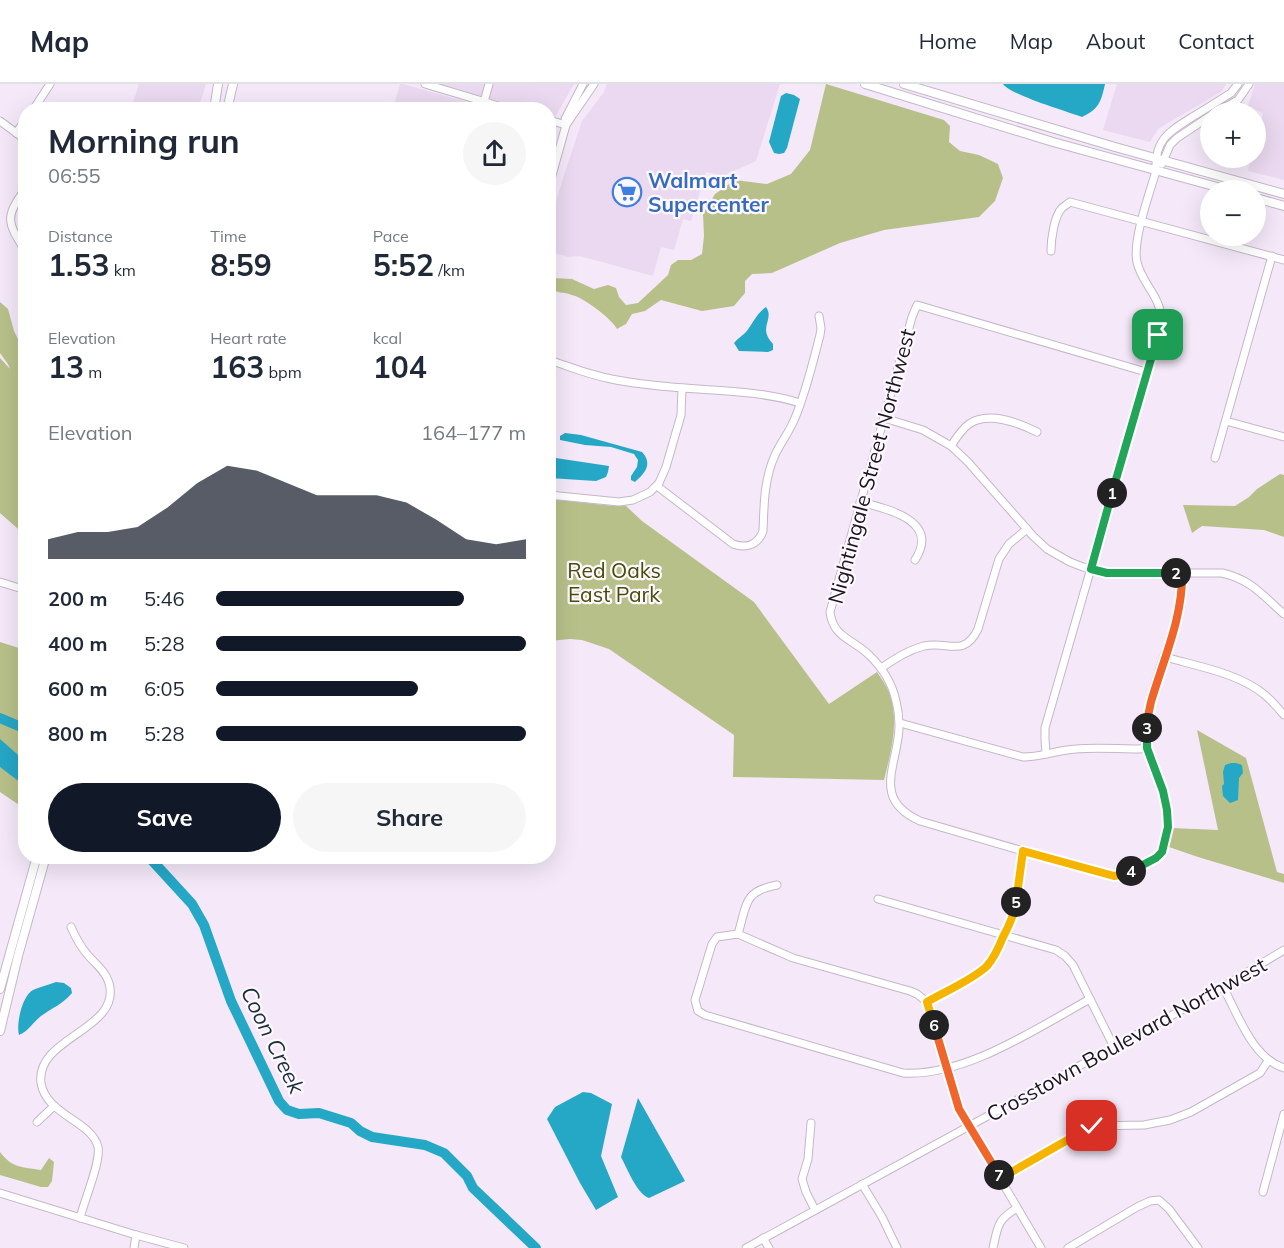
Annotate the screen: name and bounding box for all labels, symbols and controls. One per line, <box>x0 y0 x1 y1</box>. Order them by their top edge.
text: Map <box>30 24 89 59</box>
text: Home <box>919 28 977 54</box>
text: Map <box>1010 28 1053 54</box>
text: About <box>1086 28 1145 54</box>
text: Contact <box>1178 28 1254 54</box>
map controls <box>1200 102 1266 246</box>
button: + <box>1200 102 1266 168</box>
text: Morning run <box>48 120 240 161</box>
button: share <box>463 122 526 185</box>
text: 06:55 <box>48 163 101 188</box>
place label: Walmart Supercenter <box>648 167 770 217</box>
supermarket icon: Walmart Supercenter <box>611 176 643 208</box>
button: − <box>1200 180 1266 246</box>
text: Distance <box>48 226 113 246</box>
text: Time <box>210 226 247 246</box>
text: Pace <box>373 226 409 246</box>
text: 1.53 <box>48 246 109 284</box>
text: 8:59 <box>210 246 272 284</box>
text: 5:52 <box>373 246 434 284</box>
text: km <box>109 260 136 280</box>
text: /km <box>434 260 465 280</box>
pin <box>1132 309 1183 360</box>
icon: arrive <box>1141 318 1174 351</box>
street label: Nightingale Street Northwest <box>822 326 920 606</box>
text: Elevation <box>48 328 116 348</box>
text: Heart rate <box>210 328 286 348</box>
text: kcal <box>373 328 402 348</box>
text: 13 <box>48 348 84 386</box>
text: 163 <box>210 348 264 386</box>
text: 104 <box>373 348 427 386</box>
text: m <box>84 362 102 382</box>
text: bpm <box>264 362 302 382</box>
text: Elevation <box>48 420 133 445</box>
text: 164–177 m <box>421 420 526 445</box>
pin: 1 <box>1097 478 1127 508</box>
text: 1 <box>1107 483 1117 503</box>
park label: Red Oaks East Park <box>567 557 661 607</box>
pin: 2 <box>1161 558 1191 588</box>
text: 2 <box>1171 563 1181 583</box>
text: 200 m <box>48 586 107 611</box>
text: 5:46 <box>144 586 185 611</box>
text: 400 m <box>48 631 107 656</box>
text: 5:28 <box>144 631 185 656</box>
text: 600 m <box>48 676 107 701</box>
text: 6:05 <box>144 676 185 701</box>
pin: 3 <box>1132 713 1162 743</box>
text: 3 <box>1142 718 1152 738</box>
text: 800 m <box>48 721 107 746</box>
text: 5:28 <box>144 721 185 746</box>
button: Save <box>48 783 281 852</box>
button: Share <box>293 783 526 852</box>
pin: 4 <box>1116 856 1146 886</box>
text: 4 <box>1126 861 1136 881</box>
pin: 5 <box>1001 887 1031 917</box>
text: 5 <box>1011 892 1021 912</box>
street label: Crosstown Boulevard Northwest <box>981 951 1271 1127</box>
water label: Coon Creek <box>235 982 311 1099</box>
pin: 6 <box>919 1010 949 1040</box>
text: 6 <box>929 1015 939 1035</box>
pin <box>1066 1100 1117 1151</box>
icon: check <box>1075 1109 1108 1142</box>
pin: 7 <box>984 1160 1014 1190</box>
text: 7 <box>994 1165 1004 1185</box>

